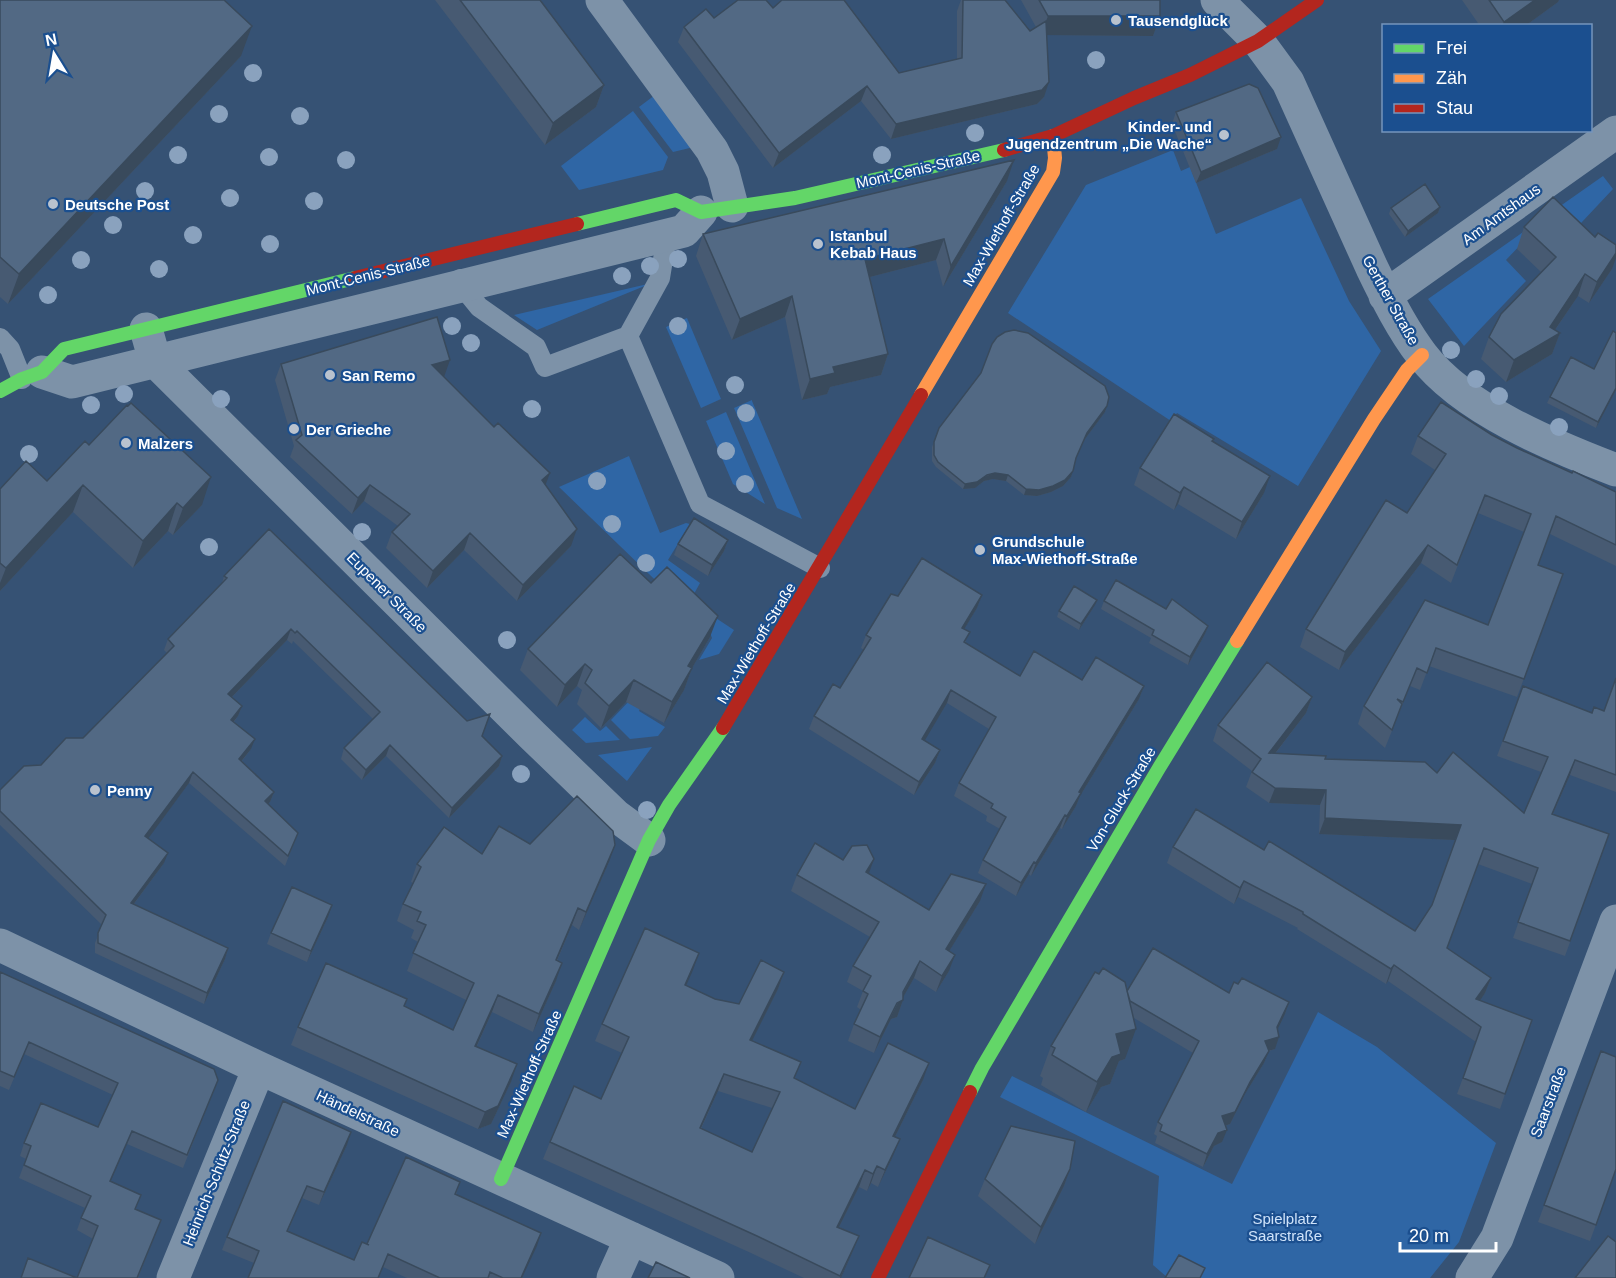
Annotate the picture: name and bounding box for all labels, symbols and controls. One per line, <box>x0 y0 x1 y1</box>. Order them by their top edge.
place label: Tausendglück <box>1128 12 1228 29</box>
marker: Tausendglück <box>1109 13 1123 27</box>
north arrow <box>24 24 84 84</box>
legend <box>1382 24 1592 132</box>
text: N <box>44 30 59 49</box>
text: Frei <box>1436 38 1467 58</box>
text: Zäh <box>1436 68 1467 88</box>
text: Stau <box>1436 98 1473 118</box>
place label: Kinder- und Jugendzentrum „Die Wache“ <box>1006 118 1212 152</box>
marker: Kinder- und Jugendzentrum „Die Wache“ <box>1217 128 1231 142</box>
street label: Mont-Cenis-Straße <box>854 146 982 192</box>
street label: Max-Wiethoff-Straße <box>959 161 1043 289</box>
street label: Am Amtshaus <box>1459 180 1543 248</box>
place label: Deutsche Post <box>65 196 169 213</box>
marker: Deutsche Post <box>46 197 60 211</box>
place label: Istanbul Kebab Haus <box>830 227 917 261</box>
marker: Istanbul Kebab Haus <box>811 237 825 251</box>
street label: Mont-Cenis-Straße <box>304 251 432 299</box>
street label: Gerther Straße <box>1359 252 1423 348</box>
place label: San Remo <box>342 367 415 384</box>
marker: San Remo <box>323 368 337 382</box>
place label: Der Grieche <box>306 421 391 438</box>
marker: Der Grieche <box>287 422 301 436</box>
place label: Malzers <box>138 435 193 452</box>
marker: Malzers <box>119 436 133 450</box>
place label: Grundschule Max-Wiethoff-Straße <box>992 533 1138 567</box>
marker: Grundschule Max-Wiethoff-Straße <box>973 543 987 557</box>
street label: Eupener Straße <box>344 549 430 635</box>
street label: Max-Wiethoff-Straße <box>713 579 799 707</box>
street label: Von-Gluck-Straße <box>1083 744 1159 854</box>
place label: Penny <box>107 782 153 799</box>
marker: Penny <box>88 783 102 797</box>
street label: Max-Wiethoff-Straße <box>493 1007 565 1141</box>
street label: Saarstraße <box>1527 1064 1569 1140</box>
street label: Händelstraße <box>314 1086 402 1140</box>
street label: Heinrich-Schütz-Straße <box>179 1098 253 1248</box>
park label: Spielplatz Saarstraße <box>1248 1210 1322 1244</box>
scale bar <box>1400 1215 1496 1253</box>
text: 20 m <box>1409 1226 1449 1246</box>

